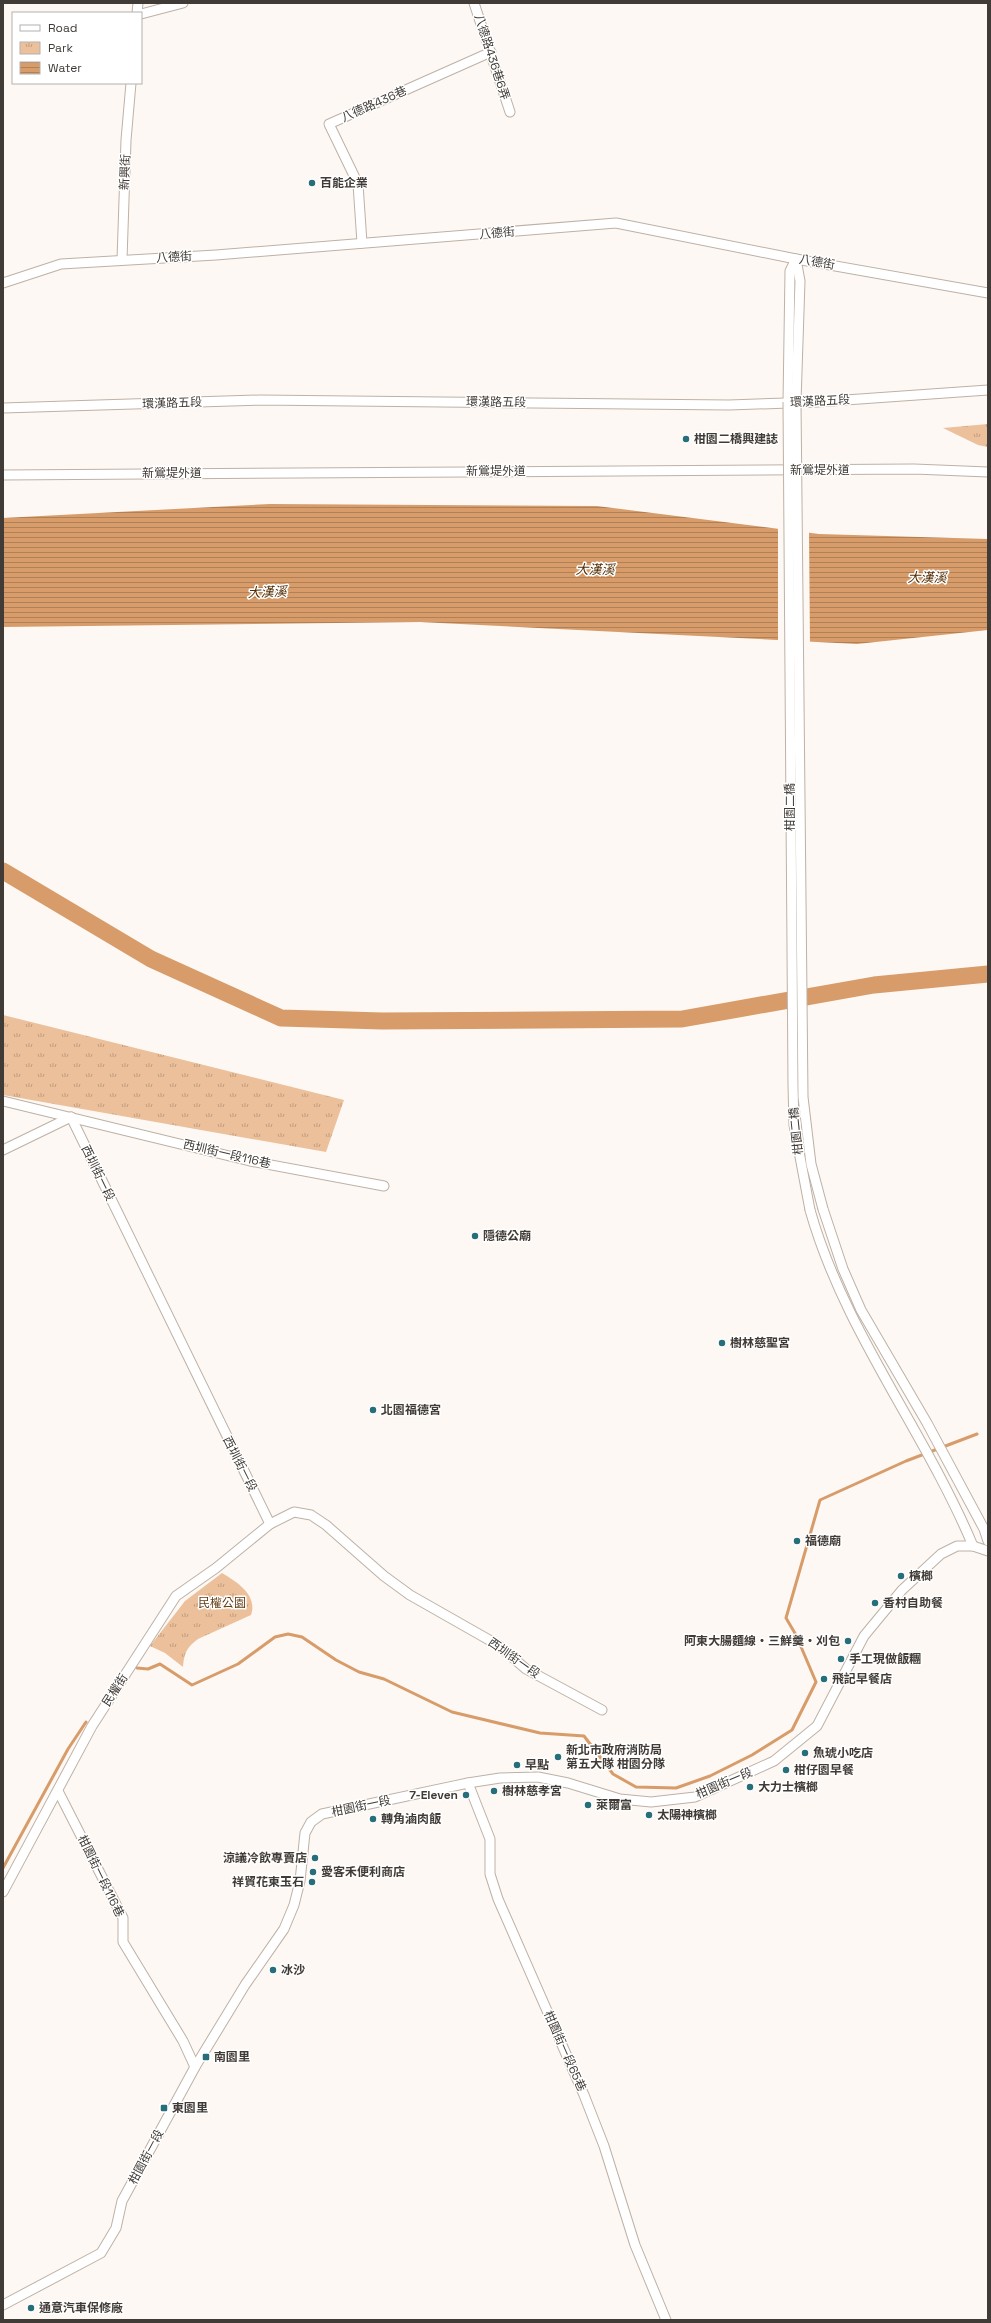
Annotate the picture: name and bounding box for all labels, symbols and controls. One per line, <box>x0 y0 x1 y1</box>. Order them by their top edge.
legend <box>12 12 142 84</box>
street label: 八德路436巷6弄 <box>471 12 513 102</box>
text: Road <box>48 20 77 36</box>
text: Park <box>48 40 73 56</box>
text: Water <box>48 60 82 76</box>
street label: 八德路436巷 <box>339 82 409 126</box>
street label: 新興街 <box>116 154 134 190</box>
place label: 百能企業 <box>320 175 368 191</box>
marker: 百能企業 <box>307 178 317 188</box>
street label: 八德街 <box>478 223 516 243</box>
street label: 八德街 <box>156 248 192 266</box>
street label: 八德街 <box>798 251 836 273</box>
street label: 環漢路五段 <box>790 391 850 411</box>
street label: 環漢路五段 <box>466 393 526 411</box>
street label: 環漢路五段 <box>142 394 202 412</box>
place label: 柑園二橋興建誌 <box>694 431 778 447</box>
marker: 柑園二橋興建誌 <box>681 434 691 444</box>
street label: 新鶯堤外道 <box>790 462 850 478</box>
street label: 新鶯堤外道 <box>466 463 526 479</box>
street label: 新鶯堤外道 <box>142 465 202 481</box>
water label: 大漢溪 <box>575 561 616 578</box>
water label: 大漢溪 <box>907 569 948 586</box>
water label: 大漢溪 <box>247 583 289 601</box>
street label: 柑園二橋 <box>782 783 798 831</box>
street label: 柑園二橋 <box>786 1106 806 1156</box>
street label: 西圳街一段116巷 <box>182 1136 272 1172</box>
street label: 西圳街一段 <box>78 1143 118 1203</box>
place label: 隱德公廟 <box>483 1228 531 1244</box>
marker: 隱德公廟 <box>470 1231 480 1241</box>
place label: 樹林慈聖宮 <box>730 1335 790 1351</box>
marker: 樹林慈聖宮 <box>717 1338 727 1348</box>
place label: 北園福德宮 <box>381 1402 441 1418</box>
marker: 北園福德宮 <box>368 1405 378 1415</box>
street label: 西圳街一段 <box>219 1434 261 1494</box>
place label: 福德廟 <box>805 1533 841 1549</box>
marker: 福德廟 <box>792 1536 802 1546</box>
place label: 檳榔 <box>909 1568 933 1584</box>
marker: 檳榔 <box>896 1571 906 1581</box>
park label: 民權公園 <box>198 1595 246 1611</box>
place label: 香村自助餐 <box>883 1595 943 1611</box>
marker: 香村自助餐 <box>870 1598 880 1608</box>
place label: 阿東大腸麵線‧三鮮羹‧刈包 <box>684 1633 840 1649</box>
street label: 西圳街一段 <box>485 1634 543 1682</box>
marker: 阿東大腸麵線‧三鮮羹‧刈包 <box>843 1636 853 1646</box>
place label: 手工現做飯糰 <box>849 1651 921 1667</box>
marker: 手工現做飯糰 <box>836 1654 846 1664</box>
street label: 民權街 <box>98 1671 132 1709</box>
place label: 飛記早餐店 <box>832 1671 892 1687</box>
marker: 飛記早餐店 <box>819 1674 829 1684</box>
place label: 新北市政府消防局 第五大隊 柑園分隊 <box>566 1742 665 1772</box>
place label: 魚琥小吃店 <box>813 1745 873 1761</box>
marker: 魚琥小吃店 <box>800 1748 810 1758</box>
marker: 新北市政府消防局 第五大隊 柑園分隊 <box>553 1752 563 1762</box>
place label: 早點 <box>525 1757 549 1773</box>
marker: 早點 <box>512 1760 522 1770</box>
place label: 柑仔園早餐 <box>794 1762 854 1778</box>
street label: 柑園街一段 <box>693 1764 755 1802</box>
marker: 柑仔園早餐 <box>781 1765 791 1775</box>
place label: 大力士檳榔 <box>758 1779 818 1795</box>
marker: 大力士檳榔 <box>745 1782 755 1792</box>
place label: 樹林慈孝宮 <box>502 1783 562 1799</box>
marker: 樹林慈孝宮 <box>489 1786 499 1796</box>
place label: 7-Eleven <box>409 1787 458 1803</box>
marker: 7-Eleven <box>461 1790 471 1800</box>
street label: 柑園街一段 <box>330 1792 392 1820</box>
place label: 萊爾富 <box>596 1797 632 1813</box>
marker: 萊爾富 <box>583 1800 593 1810</box>
place label: 太陽神檳榔 <box>657 1807 717 1823</box>
marker: 太陽神檳榔 <box>644 1810 654 1820</box>
place label: 轉角滷肉飯 <box>381 1811 442 1827</box>
marker: 轉角滷肉飯 <box>368 1814 378 1824</box>
street label: 柑園街一段116巷 <box>74 1832 128 1920</box>
place label: 涼議冷飲專賣店 <box>223 1850 307 1866</box>
marker: 涼議冷飲專賣店 <box>310 1853 320 1863</box>
place label: 愛客禾便利商店 <box>321 1864 405 1880</box>
marker: 愛客禾便利商店 <box>308 1867 318 1877</box>
place label: 祥貿花東玉石 <box>232 1874 304 1890</box>
marker: 祥貿花東玉石 <box>307 1877 317 1887</box>
place label: 冰沙 <box>281 1962 305 1978</box>
marker: 冰沙 <box>268 1965 278 1975</box>
street label: 柑園街一段65巷 <box>540 2008 590 2094</box>
place label: 南園里 <box>214 2049 250 2065</box>
marker: 南園里 <box>201 2052 211 2062</box>
place label: 東園里 <box>172 2100 208 2116</box>
marker: 東園里 <box>159 2103 169 2113</box>
street label: 柑園街一段 <box>125 2127 167 2187</box>
place label: 通意汽車保修廠 <box>39 2300 123 2316</box>
marker: 通意汽車保修廠 <box>26 2303 36 2313</box>

